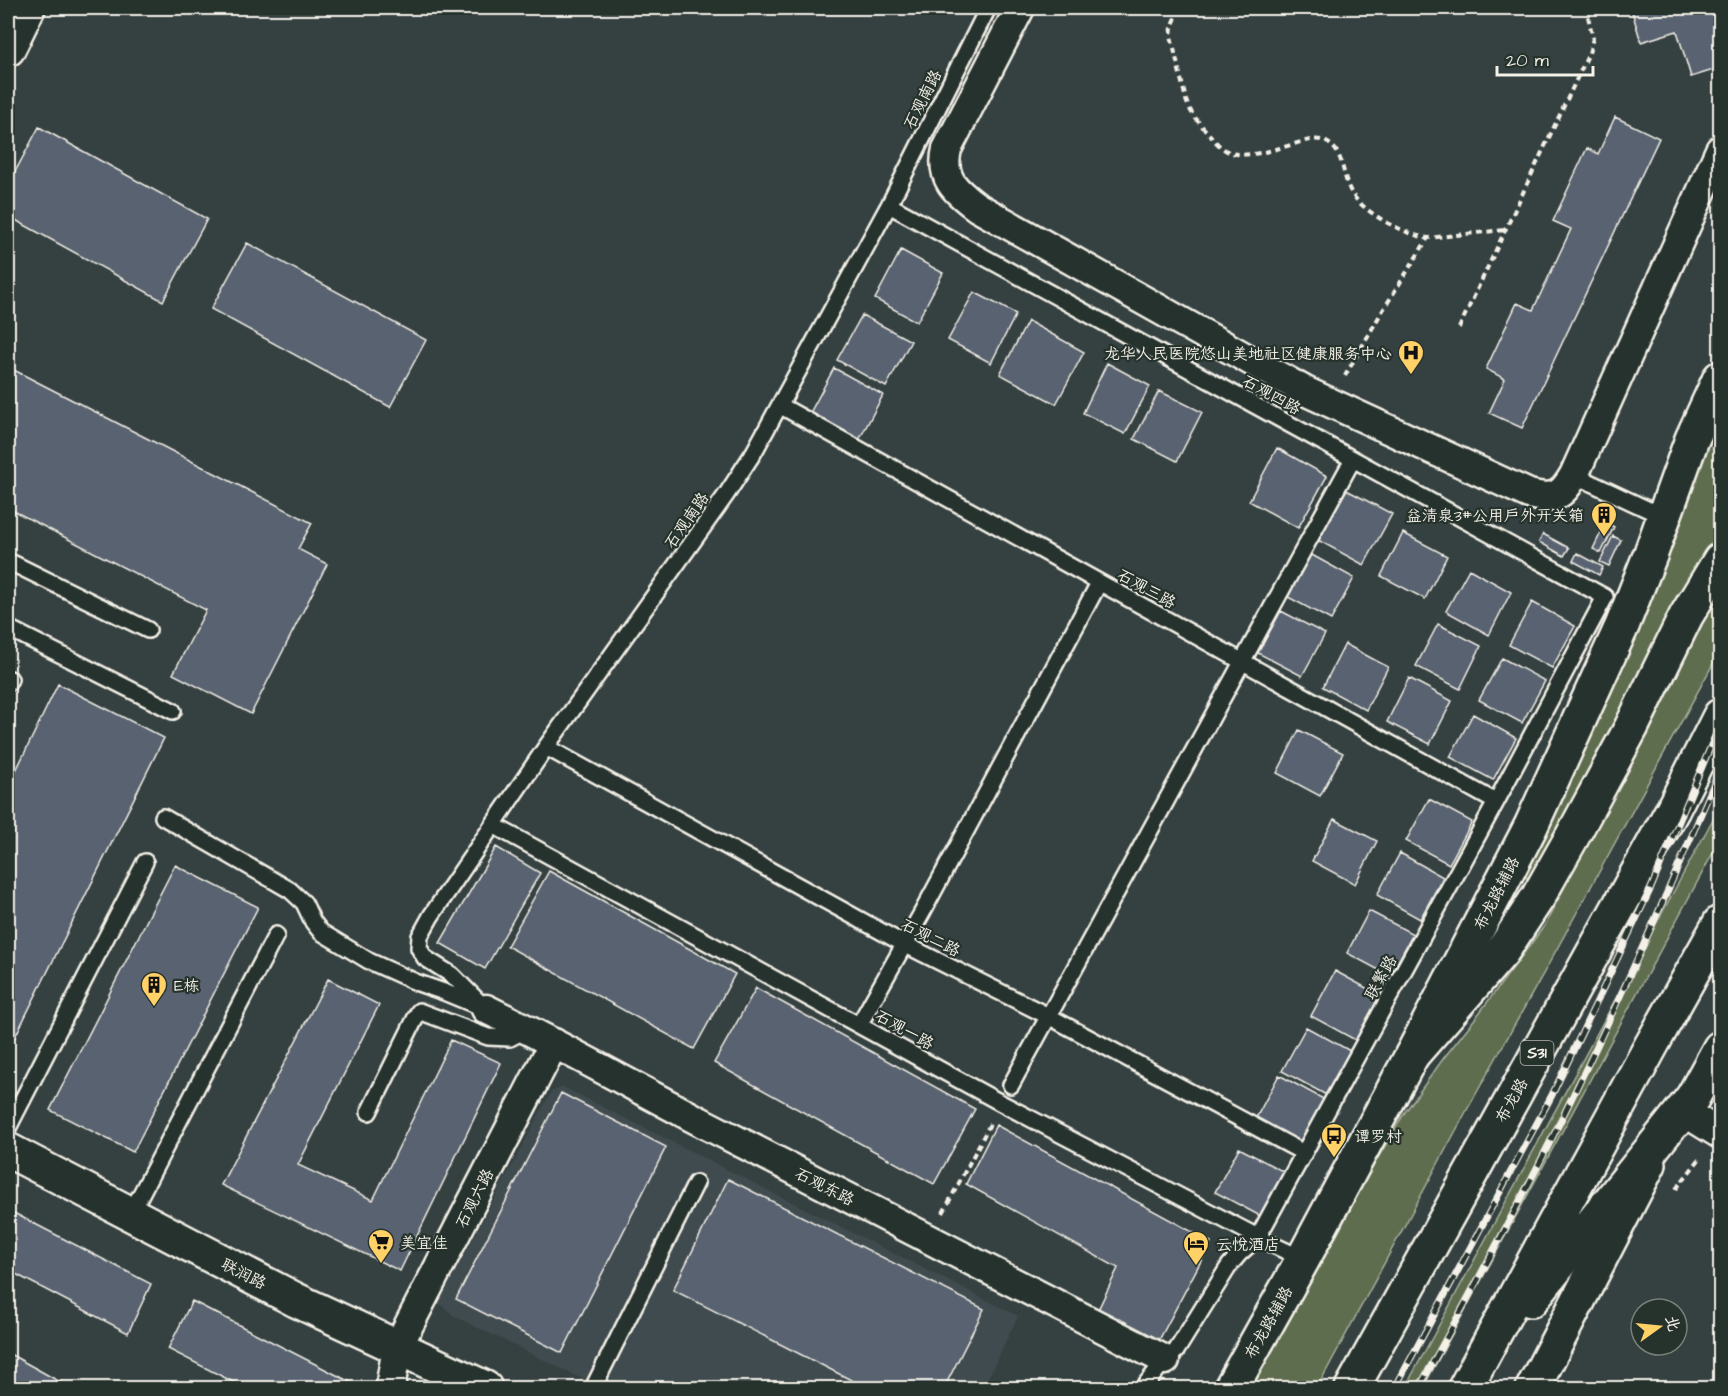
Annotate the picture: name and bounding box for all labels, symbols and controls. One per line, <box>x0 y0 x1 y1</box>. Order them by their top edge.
scale bar <box>1497 39 1593 77</box>
text: 20 m <box>1506 48 1549 73</box>
street label: 石观南路 <box>899 66 947 133</box>
hospital icon: 龙华人民医院悠山美地社区健康服务中心 <box>1396 338 1426 376</box>
place label: 龙华人民医院悠山美地社区健康服务中心 <box>1104 343 1392 365</box>
street label: 石观四路 <box>1238 370 1305 420</box>
street label: 石观南路 <box>659 488 714 553</box>
building icon: 益清泉3#公用户外开关箱 <box>1589 500 1619 538</box>
place label: 益清泉3#公用户外开关箱 <box>1406 505 1584 527</box>
street label: 石观三路 <box>1113 564 1180 614</box>
street label: 布龙路辅路 <box>1469 853 1525 934</box>
street label: 石观二路 <box>897 914 964 962</box>
street label: 联繁路 <box>1360 951 1402 1004</box>
building icon: E栋 <box>139 970 169 1008</box>
place label: E栋 <box>174 975 199 997</box>
street label: 石观一路 <box>871 1005 938 1055</box>
road number: S31 <box>1520 1041 1554 1065</box>
street label: 布龙路 <box>1491 1074 1533 1127</box>
bus stop icon: 谭罗村 <box>1319 1121 1349 1159</box>
place label: 谭罗村 <box>1354 1126 1402 1148</box>
street label: 石观东路 <box>791 1163 858 1211</box>
street label: 石观六路 <box>451 1165 499 1232</box>
supermarket icon: 美宜佳 <box>366 1227 396 1265</box>
hotel icon: 云悦酒店 <box>1181 1229 1211 1267</box>
place label: 美宜佳 <box>400 1232 448 1254</box>
place label: 云悦酒店 <box>1216 1234 1280 1256</box>
street label: 联润路 <box>217 1253 270 1295</box>
street label: 布龙路辅路 <box>1240 1282 1298 1363</box>
north arrow <box>1629 1297 1689 1357</box>
text: 北 <box>1660 1313 1685 1334</box>

